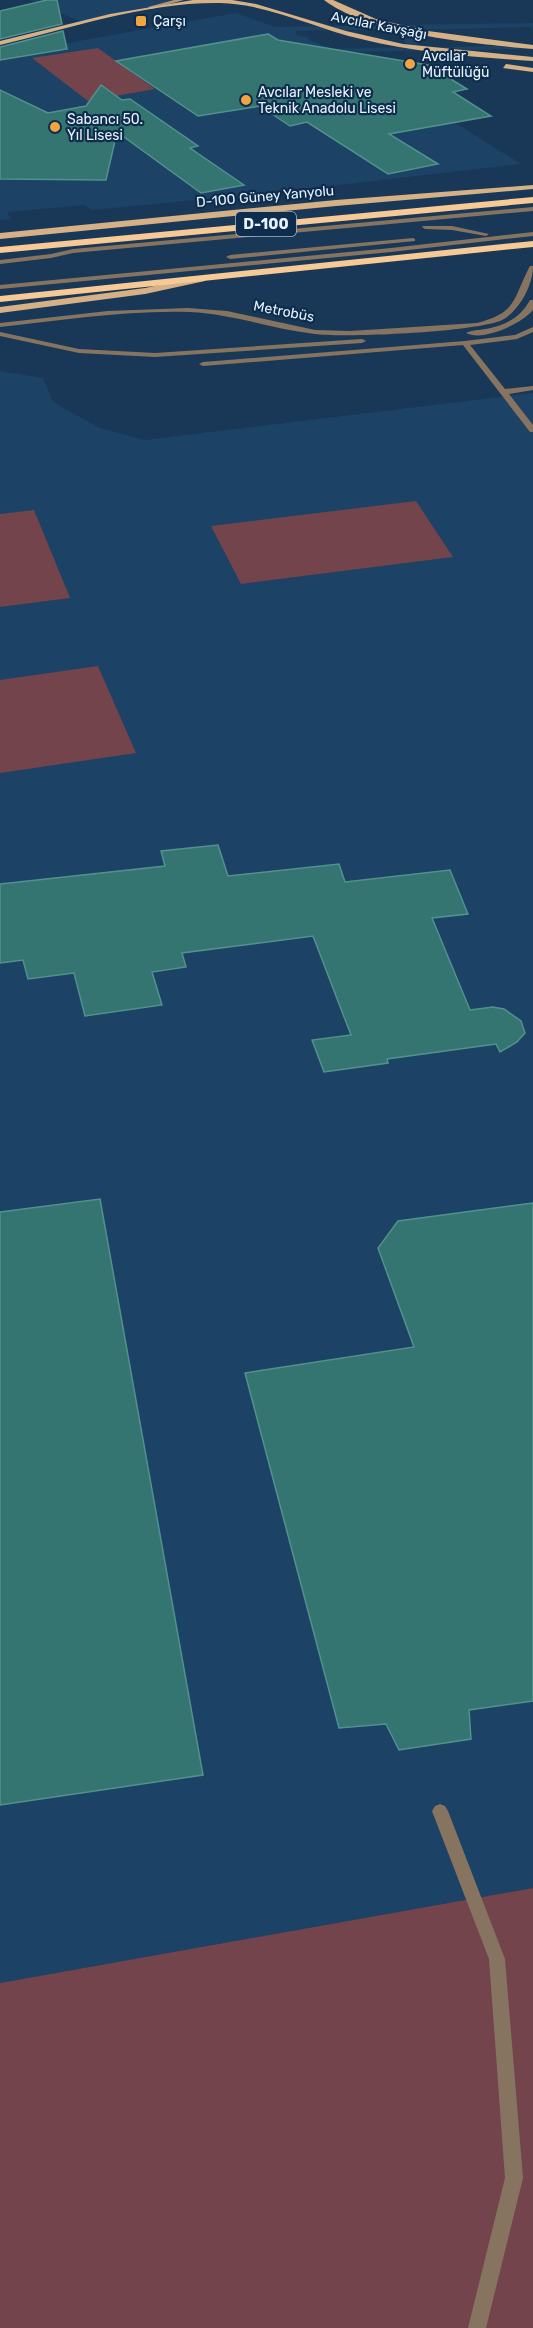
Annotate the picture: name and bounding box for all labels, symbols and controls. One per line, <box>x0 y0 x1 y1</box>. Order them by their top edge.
street label: Avcılar Kavşağı <box>330 8 428 43</box>
place label: Çarşı <box>153 13 186 30</box>
marker: Çarşı <box>134 14 148 28</box>
place label: Avcılar Müftülüğü <box>422 48 489 81</box>
marker: Avcılar Müftülüğü <box>403 57 417 71</box>
place label: Avcılar Mesleki ve Teknik Anadolu Lisesi <box>258 84 396 117</box>
marker: Avcılar Mesleki ve Teknik Anadolu Lisesi <box>239 93 253 107</box>
place label: Sabancı 50. Yıl Lisesi <box>67 111 143 144</box>
marker: Sabancı 50. Yıl Lisesi <box>48 120 62 134</box>
street label: D-100 Güney Yanyolu <box>195 182 335 211</box>
road number: D-100 <box>236 212 296 236</box>
street label: Metrobüs <box>252 297 316 326</box>

